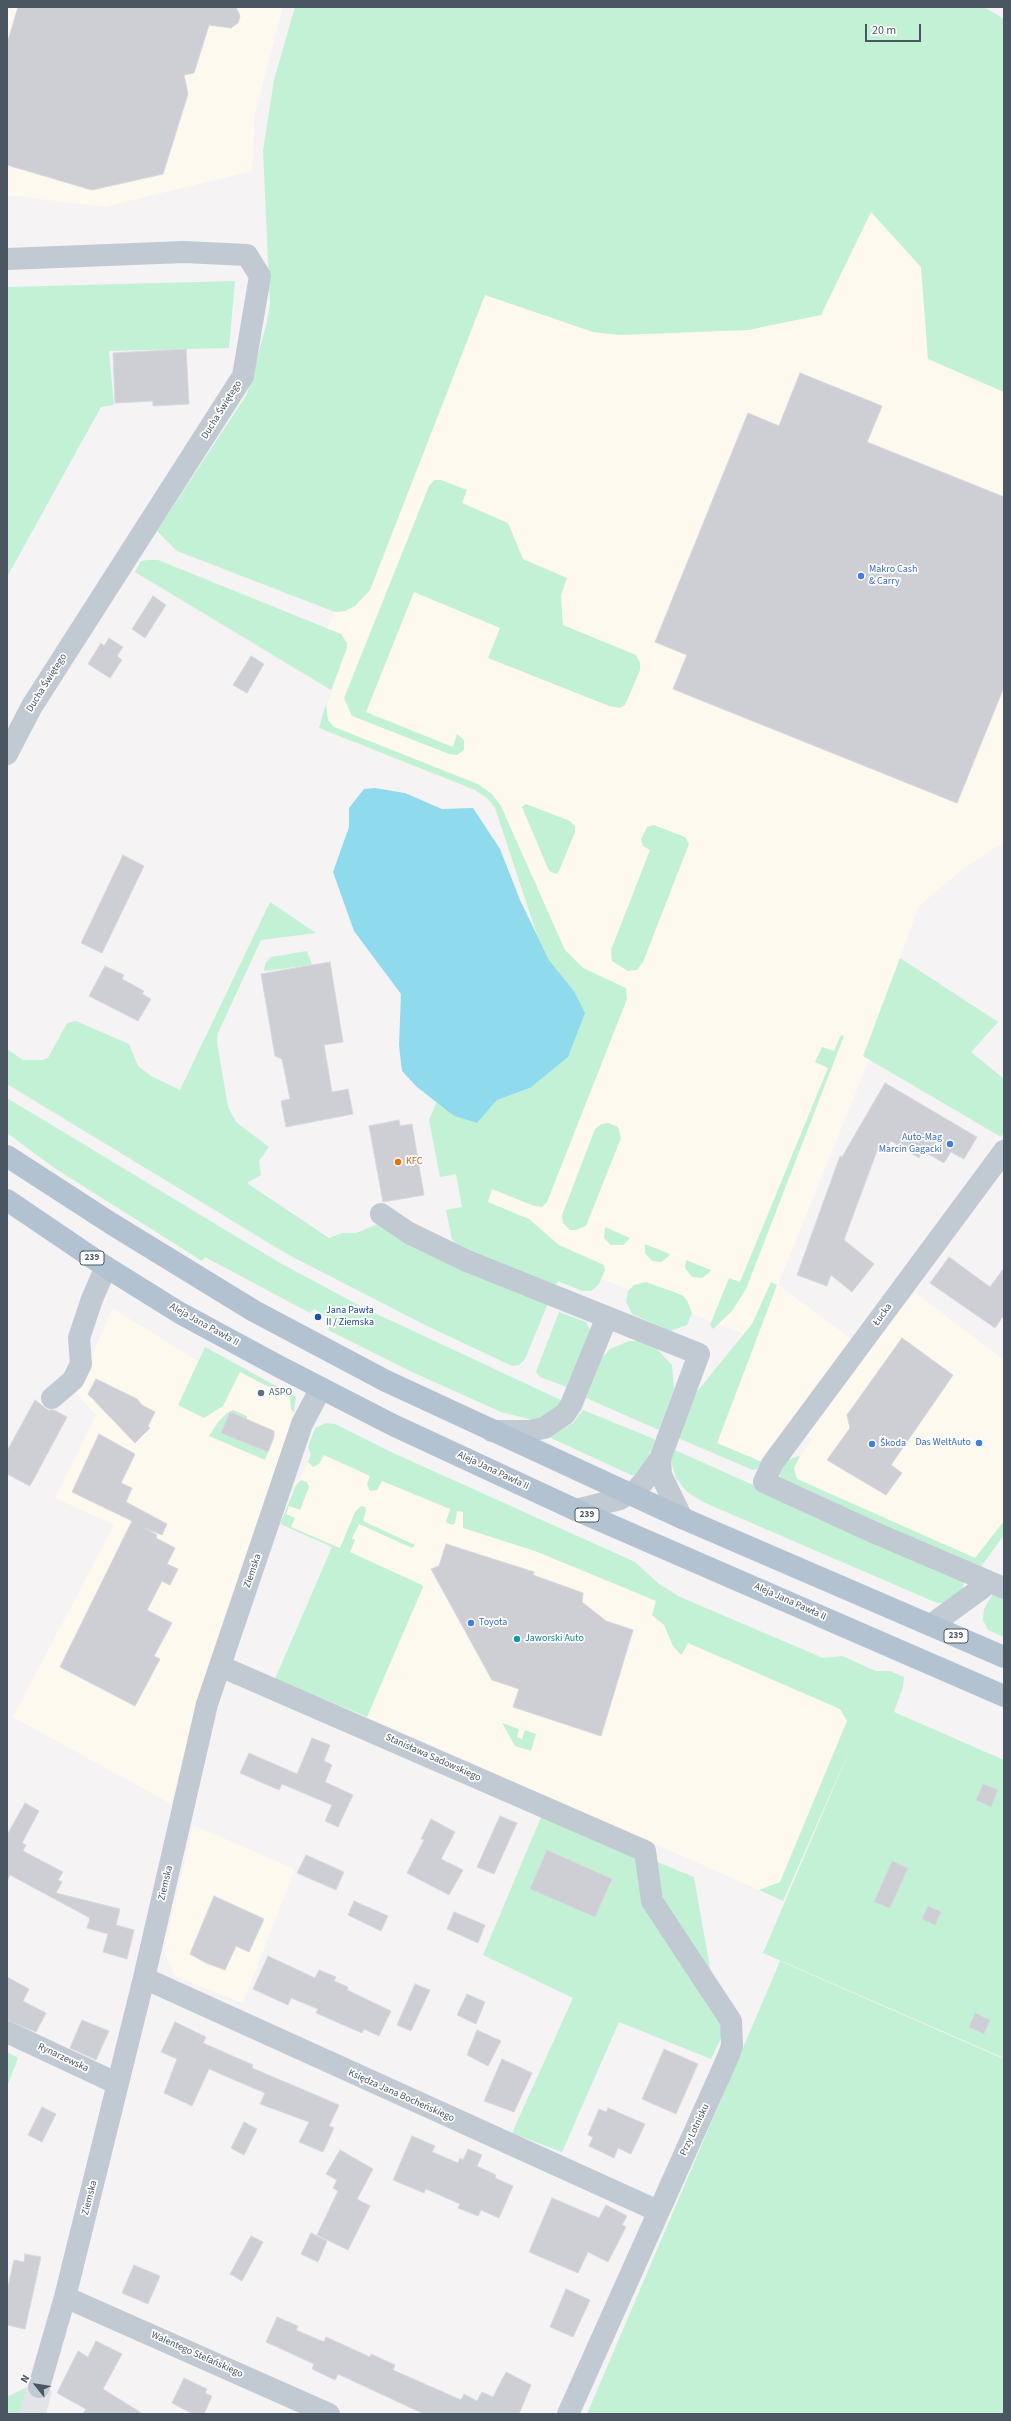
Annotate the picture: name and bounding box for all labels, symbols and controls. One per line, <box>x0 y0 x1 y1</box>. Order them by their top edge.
scale bar <box>867 16 923 42</box>
text: 20 m <box>872 22 896 39</box>
street label: Ducha Świętego <box>199 378 245 442</box>
place label: Makro Cash & Carry <box>869 564 917 588</box>
marker: Makro Cash & Carry <box>856 571 866 581</box>
street label: Ducha Świętego <box>24 651 70 715</box>
place label: Auto-Mag Marcin Gagacki <box>879 1132 942 1156</box>
marker: Auto-Mag Marcin Gagacki <box>945 1139 955 1149</box>
place label: KFC <box>406 1156 422 1168</box>
marker: KFC <box>393 1157 403 1167</box>
road number: 239 <box>80 1251 104 1265</box>
street label: Aleja Jana Pawła II <box>167 1301 241 1349</box>
street label: Łucka <box>871 1301 895 1329</box>
place label: Jana Pawła II / Ziemska <box>326 1305 374 1328</box>
marker: Jana Pawła II / Ziemska <box>313 1312 323 1322</box>
place label: ASPO <box>269 1387 292 1399</box>
marker: ASPO <box>256 1388 266 1398</box>
place label: Das WeltAuto <box>915 1437 971 1449</box>
place label: Škoda <box>880 1438 906 1450</box>
marker: Das WeltAuto <box>974 1438 984 1448</box>
marker: Škoda <box>867 1439 877 1449</box>
street label: Aleja Jana Pawła II <box>455 1449 531 1493</box>
road number: 239 <box>575 1508 599 1522</box>
street label: Ziemska <box>242 1552 264 1590</box>
street label: Aleja Jana Pawła II <box>752 1581 828 1623</box>
place label: Toyota <box>479 1617 507 1629</box>
marker: Toyota <box>466 1618 476 1628</box>
road number: 239 <box>944 1629 968 1643</box>
place label: Jaworski Auto <box>525 1633 584 1645</box>
marker: Jaworski Auto <box>512 1634 522 1644</box>
street label: Stanisława Sadowskiego <box>384 1732 482 1784</box>
street label: Ziemska <box>156 1865 176 1901</box>
street label: Rynarzewska <box>36 2041 90 2075</box>
street label: Księdza Jana Bocheńskiego <box>346 2067 456 2125</box>
street label: Przy Lotnisku <box>678 2102 712 2158</box>
street label: Ziemska <box>80 2179 100 2217</box>
street label: Walentego Stefańskiego <box>149 2329 245 2381</box>
north arrow <box>16 2365 56 2405</box>
text: N <box>17 2372 33 2386</box>

